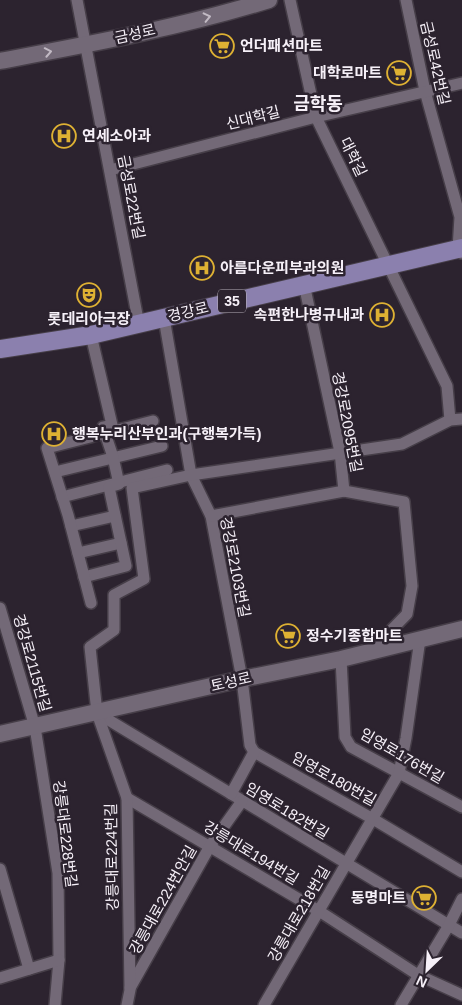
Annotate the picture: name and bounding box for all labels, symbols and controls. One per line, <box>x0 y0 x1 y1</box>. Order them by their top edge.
one-way arrow <box>202 12 211 23</box>
street label: 금성로42번길 <box>418 19 453 107</box>
street label: 금성로 <box>113 21 157 46</box>
supermarket icon: 언더패션마트 <box>209 33 235 59</box>
place label: 언더패션마트 <box>240 37 323 54</box>
one-way arrow <box>43 48 52 58</box>
supermarket icon: 대학로마트 <box>386 60 412 86</box>
place label: 대학로마트 <box>313 64 382 81</box>
district label: 금학동 <box>293 94 343 114</box>
street label: 신대학길 <box>224 103 282 132</box>
hospital icon: 연세소아과 <box>51 123 77 149</box>
place label: 연세소아과 <box>82 127 151 144</box>
street label: 대학길 <box>337 134 370 179</box>
street label: 금성로22번길 <box>115 153 148 241</box>
hospital icon: 아름다운피부과의원 <box>189 255 215 281</box>
place label: 아름다운피부과의원 <box>220 259 344 276</box>
theatre icon: 롯데리아극장 <box>76 282 102 308</box>
road number: 35 <box>218 290 246 312</box>
street label: 경강로 <box>166 298 210 325</box>
hospital icon: 속편한나병규내과 <box>369 302 395 328</box>
place label: 속편한나병규내과 <box>254 306 364 323</box>
place label: 롯데리아극장 <box>48 310 131 327</box>
street label: 경강로2095번길 <box>329 370 366 474</box>
hospital icon: 행복누리산부인과(구행복가득) <box>41 421 67 447</box>
place label: 행복누리산부인과(구행복가득) <box>72 425 261 442</box>
street label: 경강로2103번길 <box>217 515 254 619</box>
street label: 경강로2115번길 <box>10 612 55 714</box>
supermarket icon: 정수기종합마트 <box>275 623 301 649</box>
place label: 정수기종합마트 <box>306 627 403 644</box>
street label: 토성로 <box>209 669 253 694</box>
street label: 임영로176번길 <box>357 725 447 786</box>
street label: 임영로180번길 <box>289 748 379 809</box>
street label: 강릉대로228번길 <box>50 779 81 888</box>
street label: 임영로182번길 <box>243 779 332 842</box>
street label: 강릉대로224번길 <box>102 803 121 911</box>
street label: 강릉대로194번길 <box>201 818 302 888</box>
street label: 강릉대로224번안길 <box>126 842 199 957</box>
street label: 강릉대로218번길 <box>264 863 333 965</box>
supermarket icon: 동명마트 <box>411 885 437 911</box>
place label: 동명마트 <box>351 889 406 906</box>
north arrow <box>402 945 452 995</box>
text: N <box>414 972 429 991</box>

